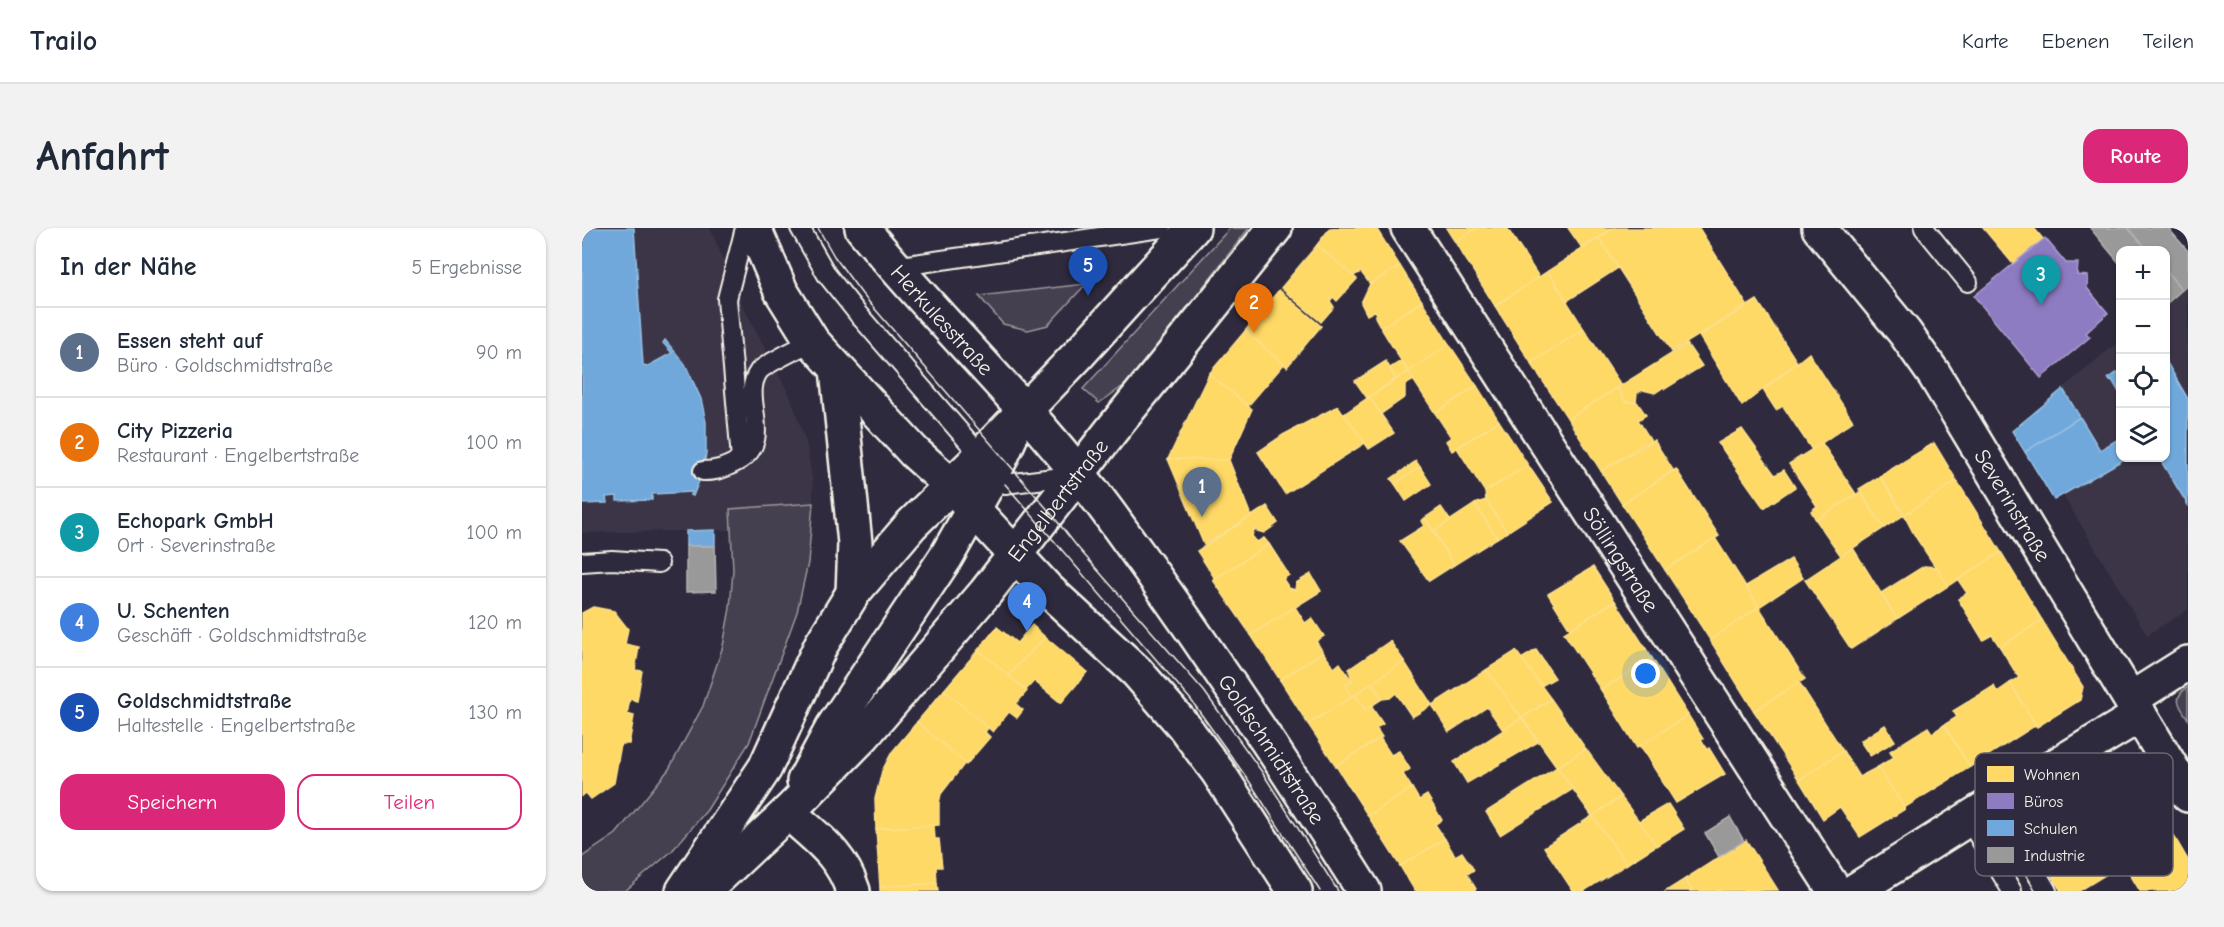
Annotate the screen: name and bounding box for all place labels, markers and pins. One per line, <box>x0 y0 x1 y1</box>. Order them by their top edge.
pin: 5 <box>1068 247 1108 296</box>
pin: 3 <box>2022 256 2060 305</box>
pin: 2 <box>1234 284 1274 333</box>
pin: 1 <box>1182 468 1222 517</box>
pin: 4 <box>1008 582 1046 632</box>

